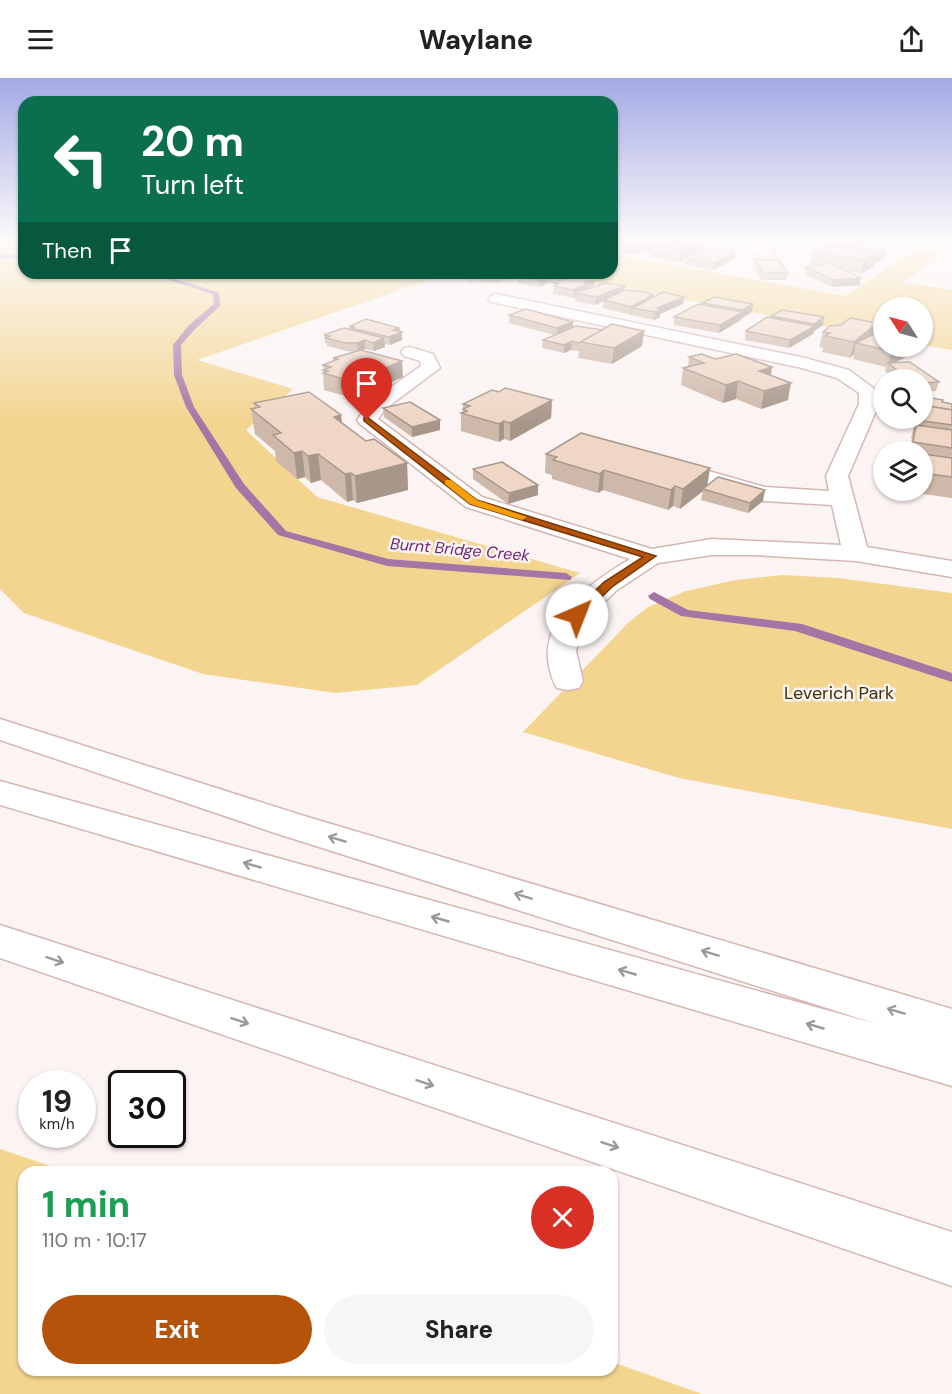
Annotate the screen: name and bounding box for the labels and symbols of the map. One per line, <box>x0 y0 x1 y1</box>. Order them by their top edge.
north arrow <box>873 297 933 357</box>
pin <box>341 358 392 420</box>
water label: Burnt Bridge Creek <box>389 533 531 566</box>
position arrow <box>545 583 609 647</box>
park label: Leverich Park <box>784 681 894 705</box>
one-way arrow <box>328 833 347 844</box>
one-way arrow <box>243 859 262 870</box>
one-way arrow <box>514 890 533 901</box>
one-way arrow <box>431 913 450 924</box>
one-way arrow <box>701 947 720 958</box>
one-way arrow <box>46 955 64 966</box>
one-way arrow <box>618 966 637 977</box>
one-way arrow <box>887 1005 906 1016</box>
one-way arrow <box>230 1017 249 1028</box>
one-way arrow <box>806 1020 825 1031</box>
speed limit sign: 30 <box>108 1070 186 1148</box>
one-way arrow <box>415 1079 434 1090</box>
one-way arrow <box>600 1140 619 1151</box>

